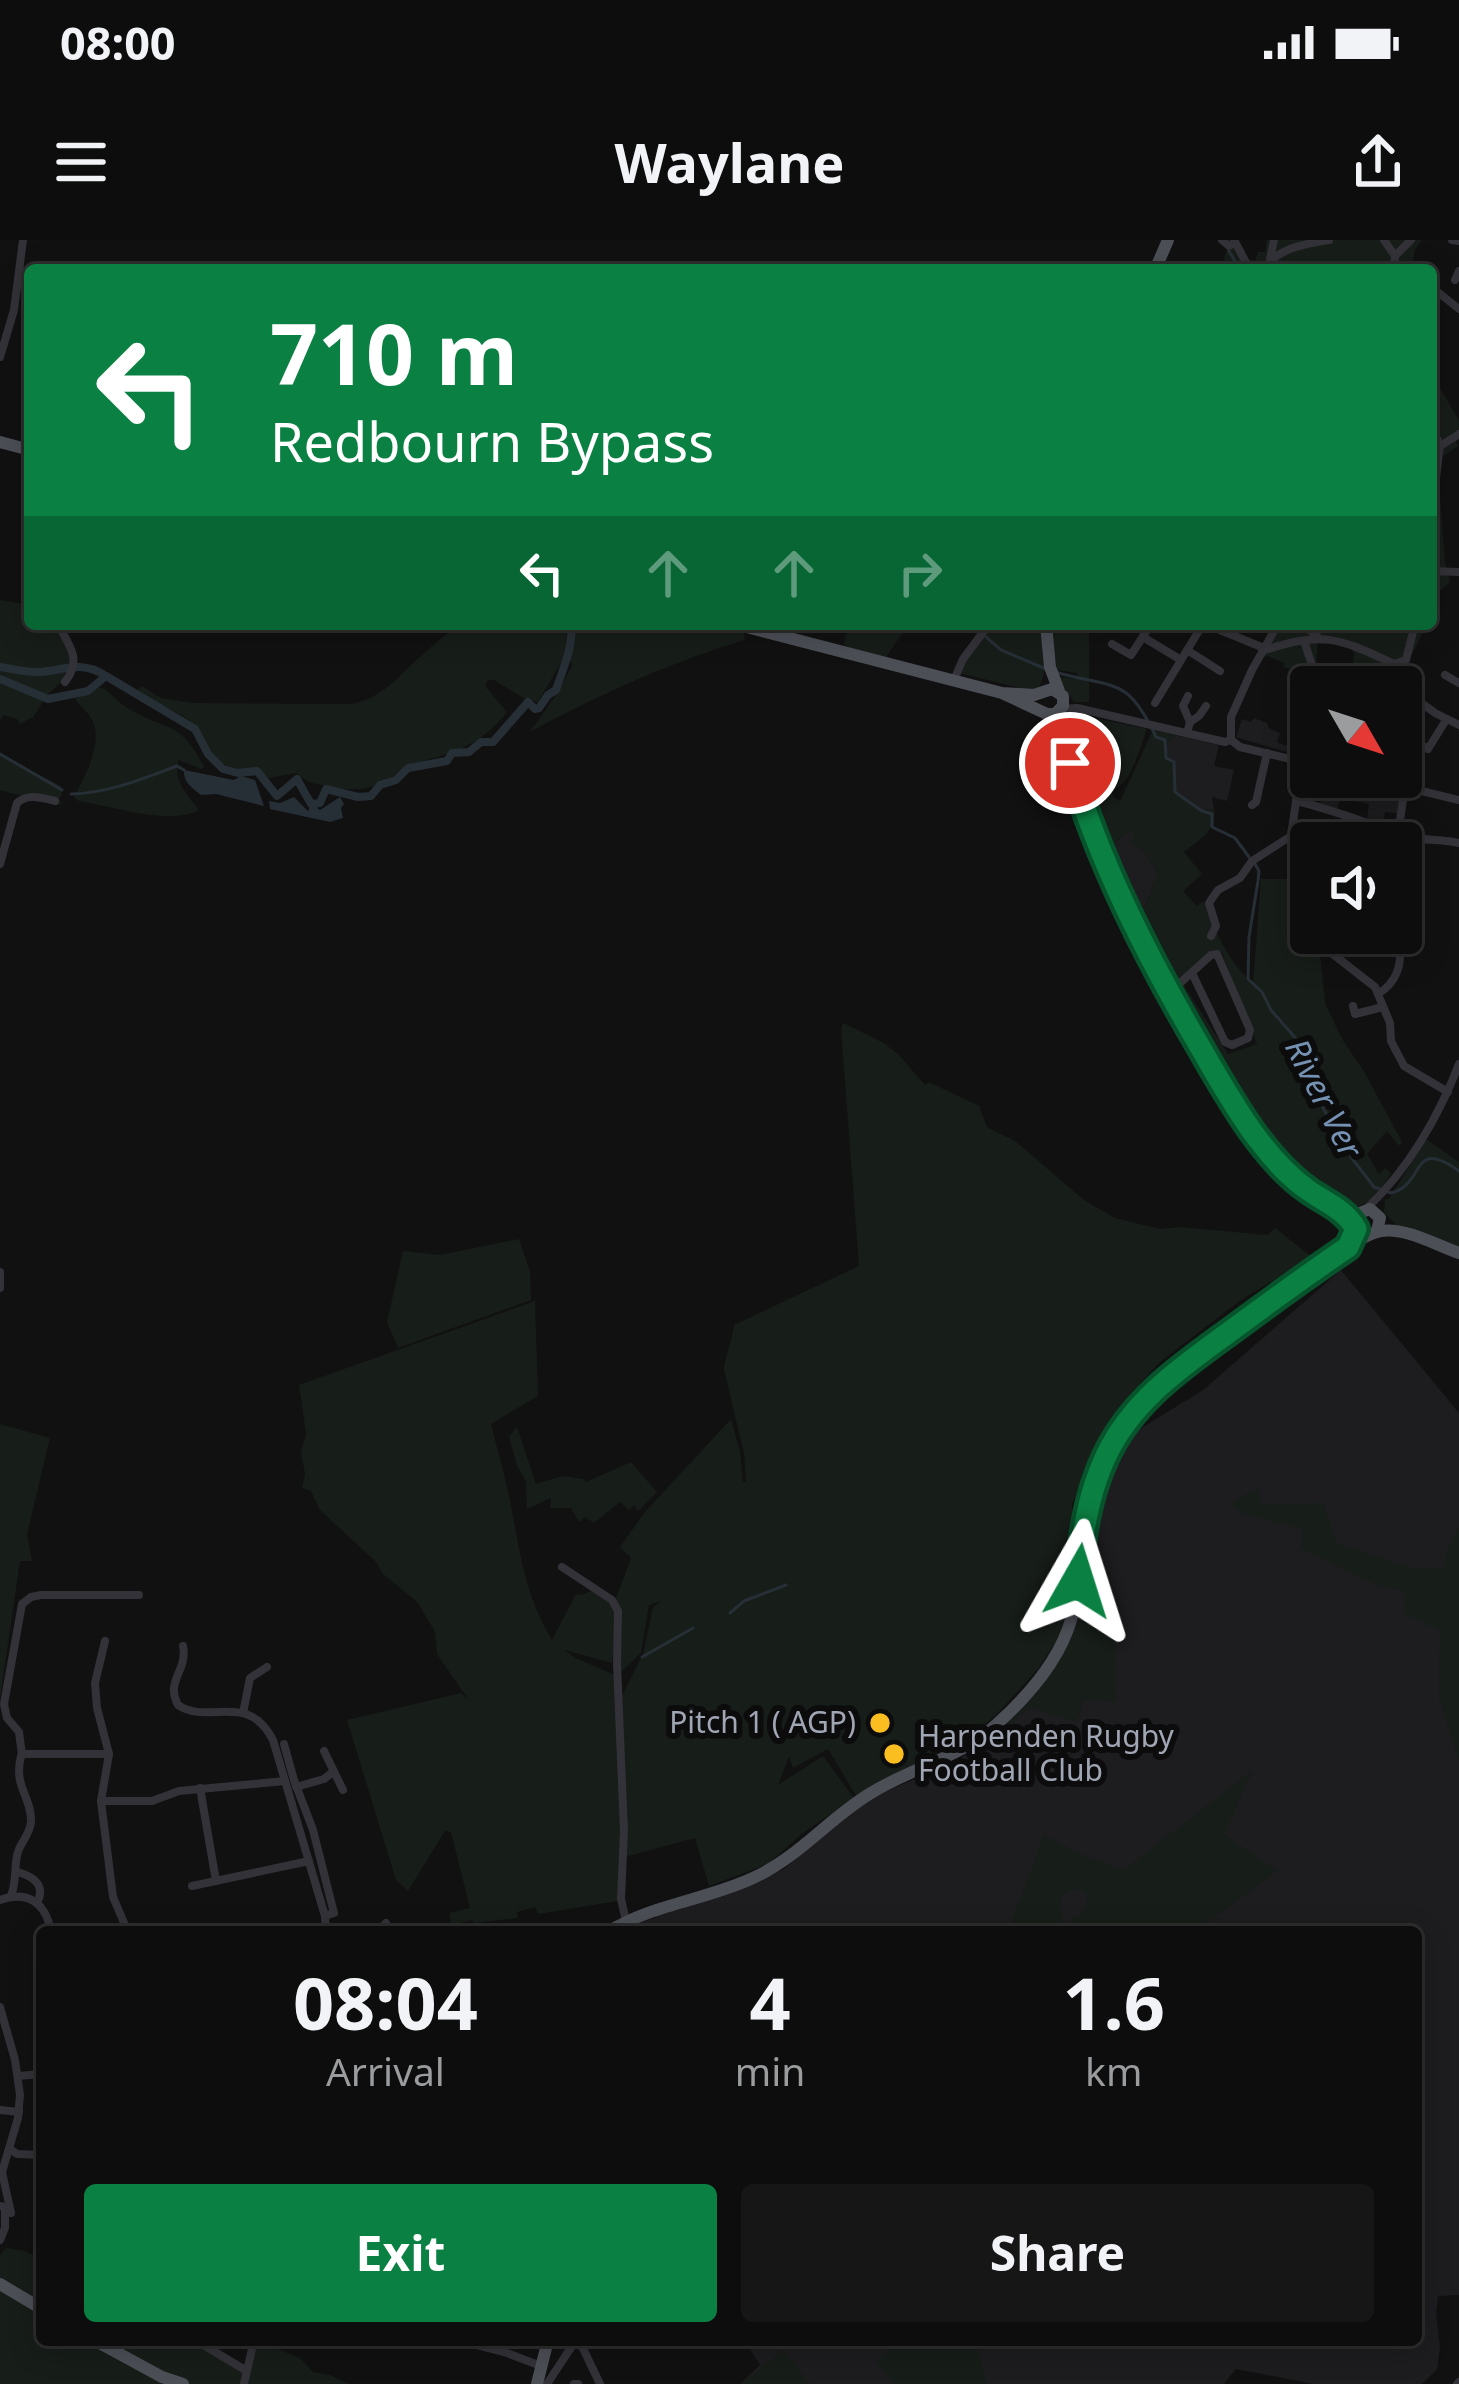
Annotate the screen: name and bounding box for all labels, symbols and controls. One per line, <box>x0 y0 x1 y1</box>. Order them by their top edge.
text: 08:00 <box>60 12 176 73</box>
text: Waylane <box>614 125 845 199</box>
icon: menu <box>48 129 114 195</box>
icon: share <box>1345 129 1411 195</box>
text: 710 m <box>270 295 518 410</box>
icon: left <box>72 312 228 468</box>
text: Redbourn Bypass <box>270 404 714 478</box>
icon: left <box>509 540 575 606</box>
icon: ahead <box>635 540 701 606</box>
icon: ahead <box>761 540 827 606</box>
icon: right <box>887 540 953 606</box>
north arrow <box>1290 666 1422 798</box>
map controls <box>1290 666 1422 954</box>
pin <box>1019 712 1121 814</box>
icon: arrive <box>1037 730 1103 796</box>
button: sound <box>1290 822 1422 954</box>
water label: River Ver <box>1275 1030 1374 1167</box>
position arrow <box>1015 1518 1141 1644</box>
place label: Pitch 1 ( AGP) <box>669 1701 856 1742</box>
marker: Pitch 1 ( AGP) <box>867 1710 893 1736</box>
place label: Harpenden Rugby Football Club <box>918 1715 1175 1790</box>
marker: Harpenden Rugby Football Club <box>881 1741 907 1767</box>
text: 08:04 <box>293 1953 478 2051</box>
text: 4 <box>750 1953 791 2051</box>
text: 1.6 <box>1062 1953 1165 2051</box>
text: Arrival <box>326 2044 445 2097</box>
text: min <box>735 2044 805 2097</box>
text: km <box>1085 2044 1142 2097</box>
button: Exit <box>84 2184 717 2322</box>
button: Share <box>741 2184 1374 2322</box>

